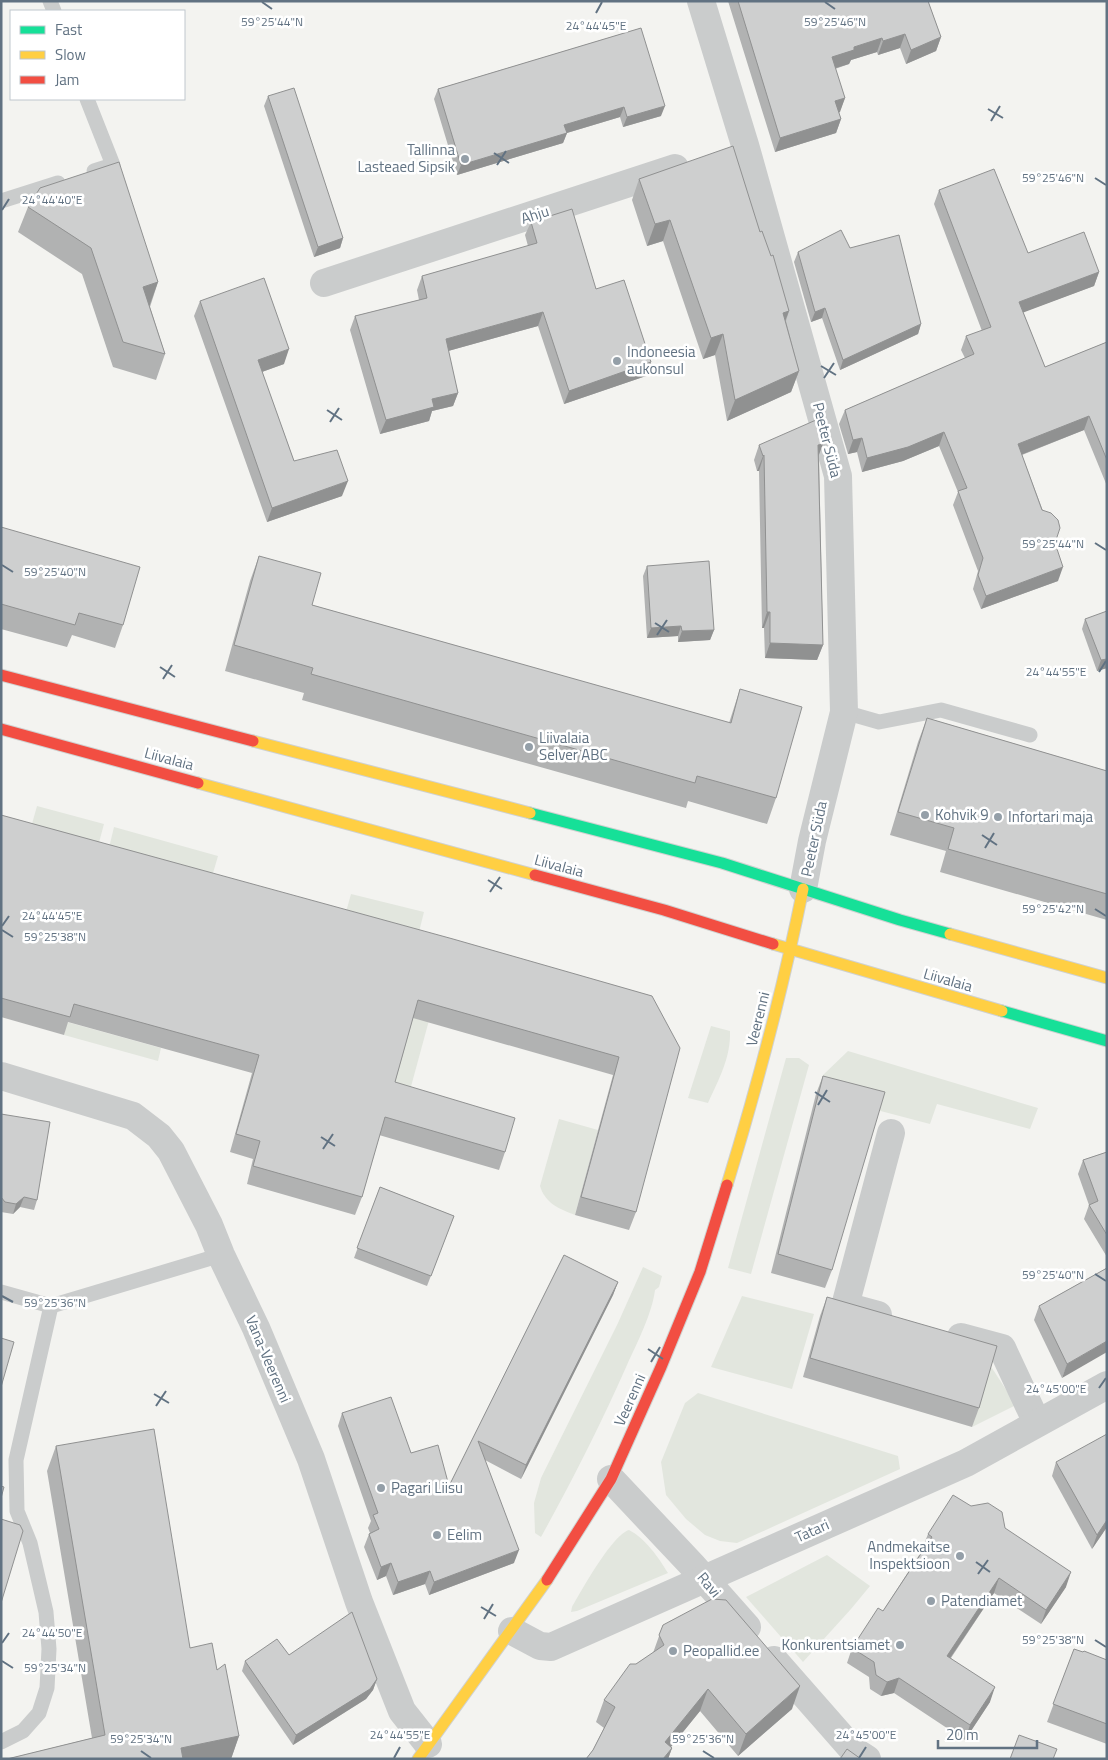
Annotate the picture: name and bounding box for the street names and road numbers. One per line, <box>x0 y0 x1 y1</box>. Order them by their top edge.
street label: Ahju <box>518 199 552 230</box>
street label: Peeter Süda <box>807 400 848 480</box>
street label: Liivalaia <box>142 741 197 776</box>
street label: Peeter Süda <box>794 798 833 879</box>
street label: Liivalaia <box>532 848 587 883</box>
street label: Liivalaia <box>921 962 976 998</box>
street label: Veerenni <box>740 989 775 1049</box>
street label: Vana-Veerenni <box>240 1312 297 1406</box>
street label: Veerenni <box>608 1370 651 1430</box>
street label: Tatari <box>791 1513 833 1548</box>
street label: Ravi <box>692 1567 727 1602</box>

